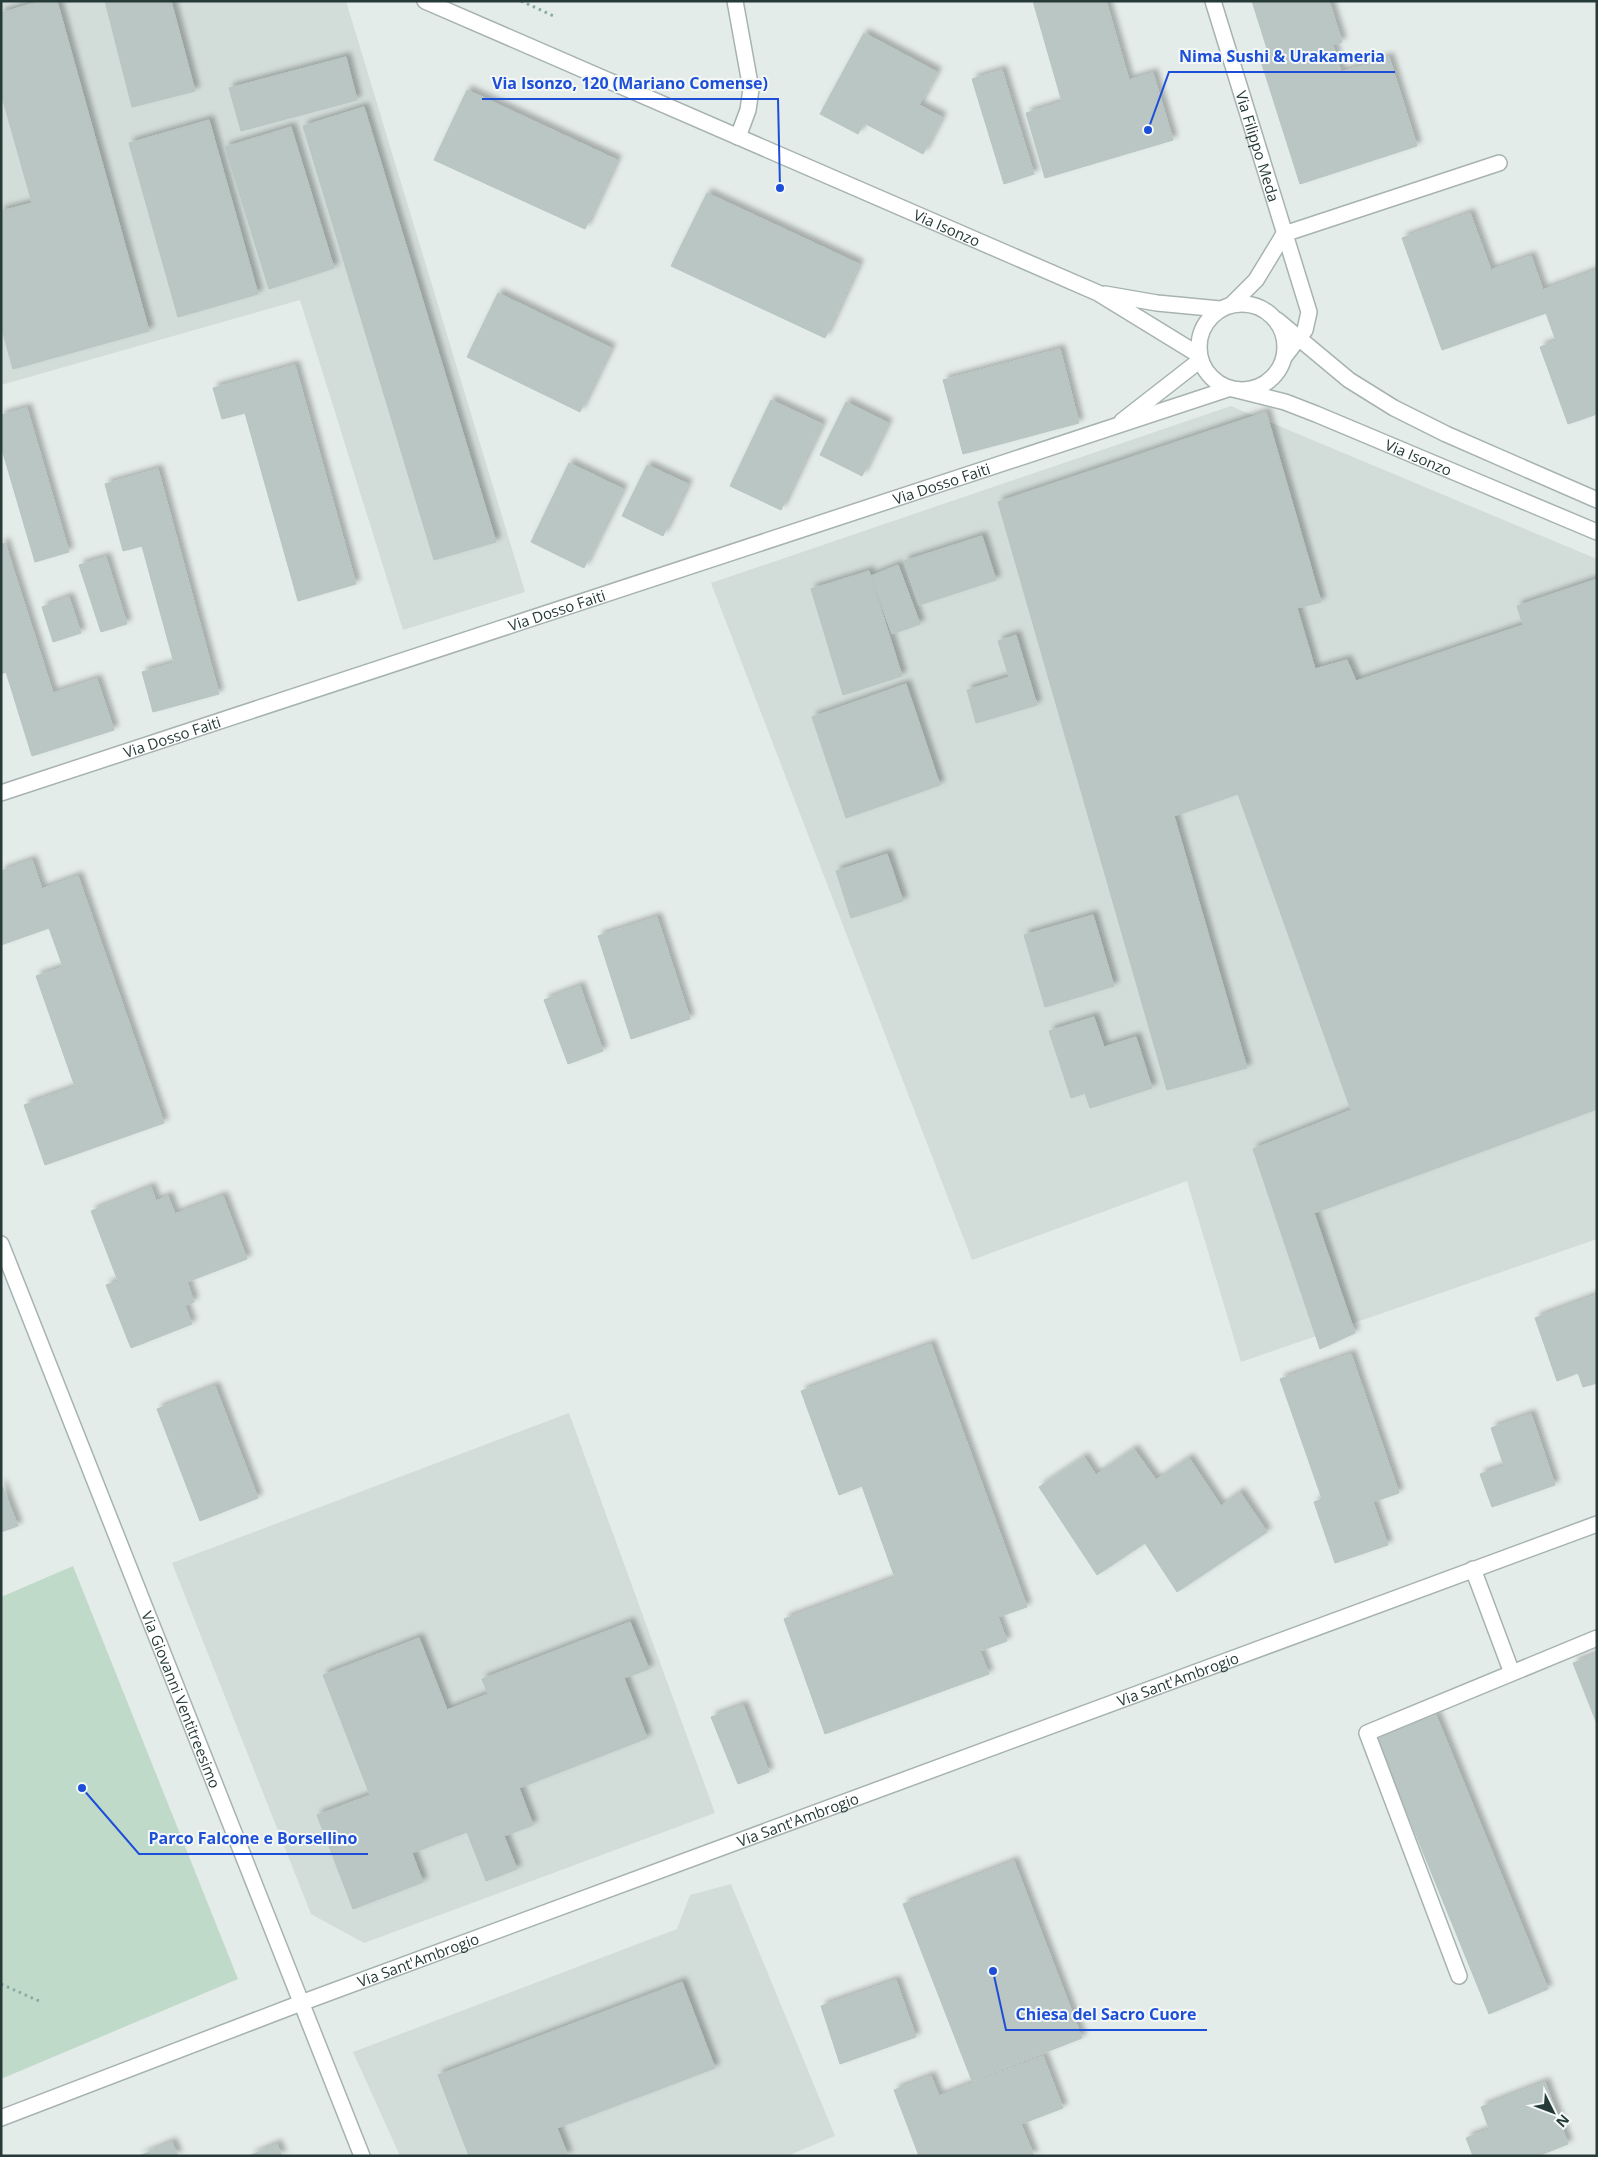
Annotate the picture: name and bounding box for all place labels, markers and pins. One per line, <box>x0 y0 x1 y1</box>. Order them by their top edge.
callout: Nima Sushi & Urakameria <box>1169 41 1395 72</box>
callout: Via Isonzo, 120 (Mariano Comense) <box>482 68 778 99</box>
callout: Parco Falcone e Borsellino <box>139 1823 368 1854</box>
callout: Chiesa del Sacro Cuore <box>1006 1999 1207 2030</box>

